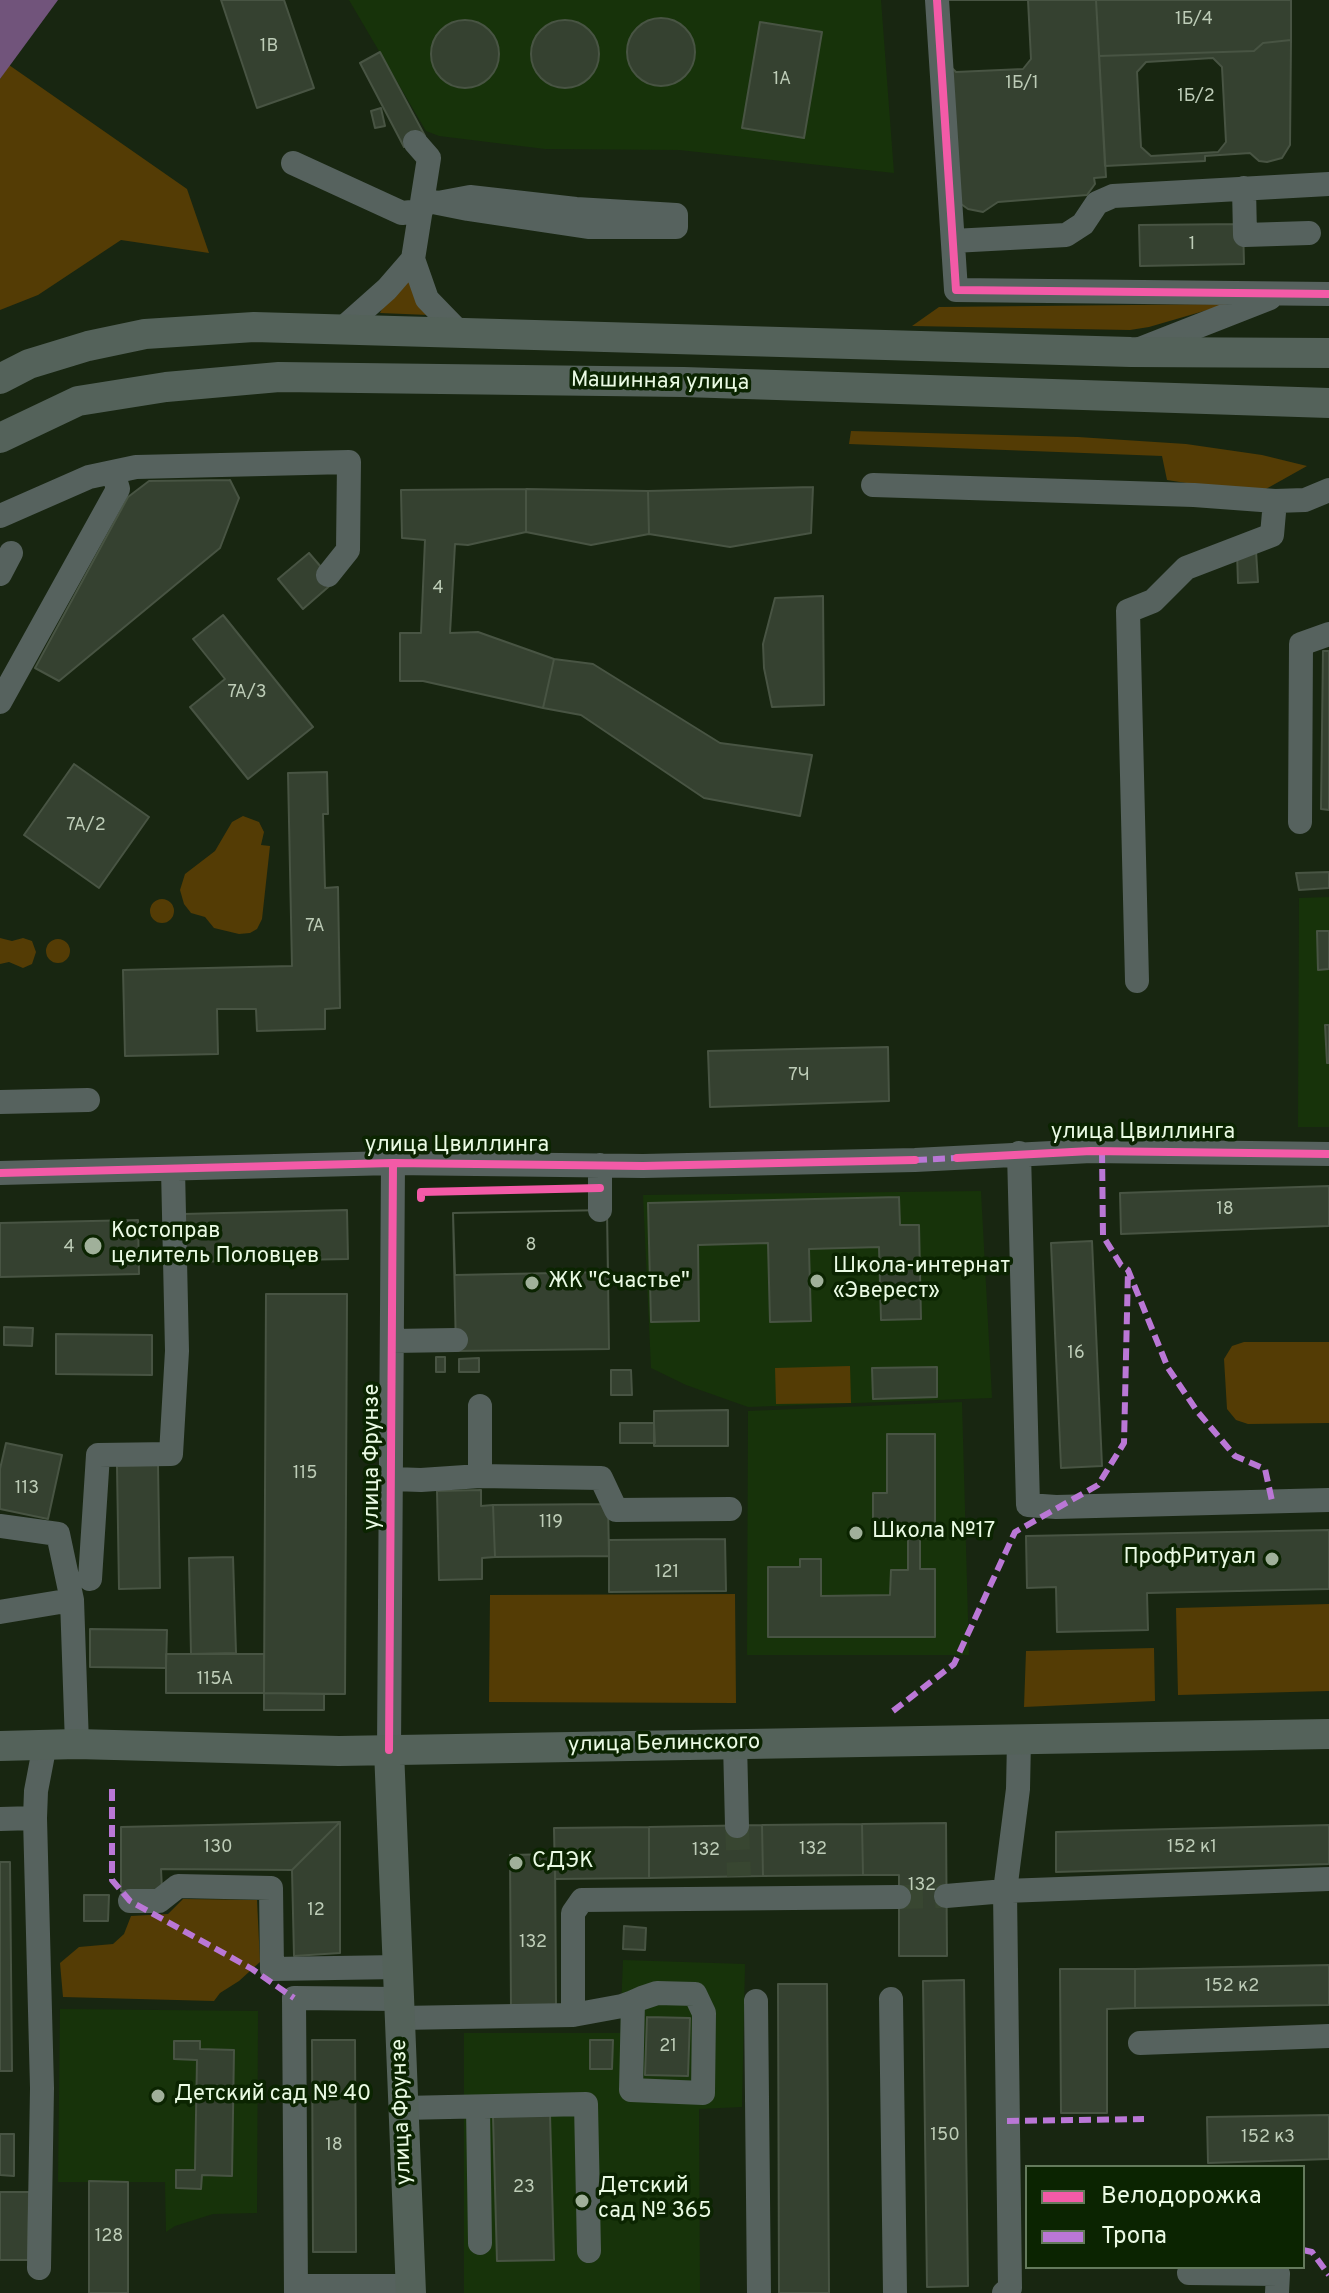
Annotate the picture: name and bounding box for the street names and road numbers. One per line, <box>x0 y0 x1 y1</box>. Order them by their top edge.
street label: Машинная улица <box>571 368 749 398</box>
street label: улица Цвиллинга <box>1051 1121 1235 1147</box>
street label: улица Цвиллинга <box>365 1134 549 1160</box>
street label: улица Фрунзе <box>361 1384 387 1530</box>
street label: улица Белинского <box>568 1730 760 1760</box>
street label: улица Фрунзе <box>387 2038 419 2186</box>

